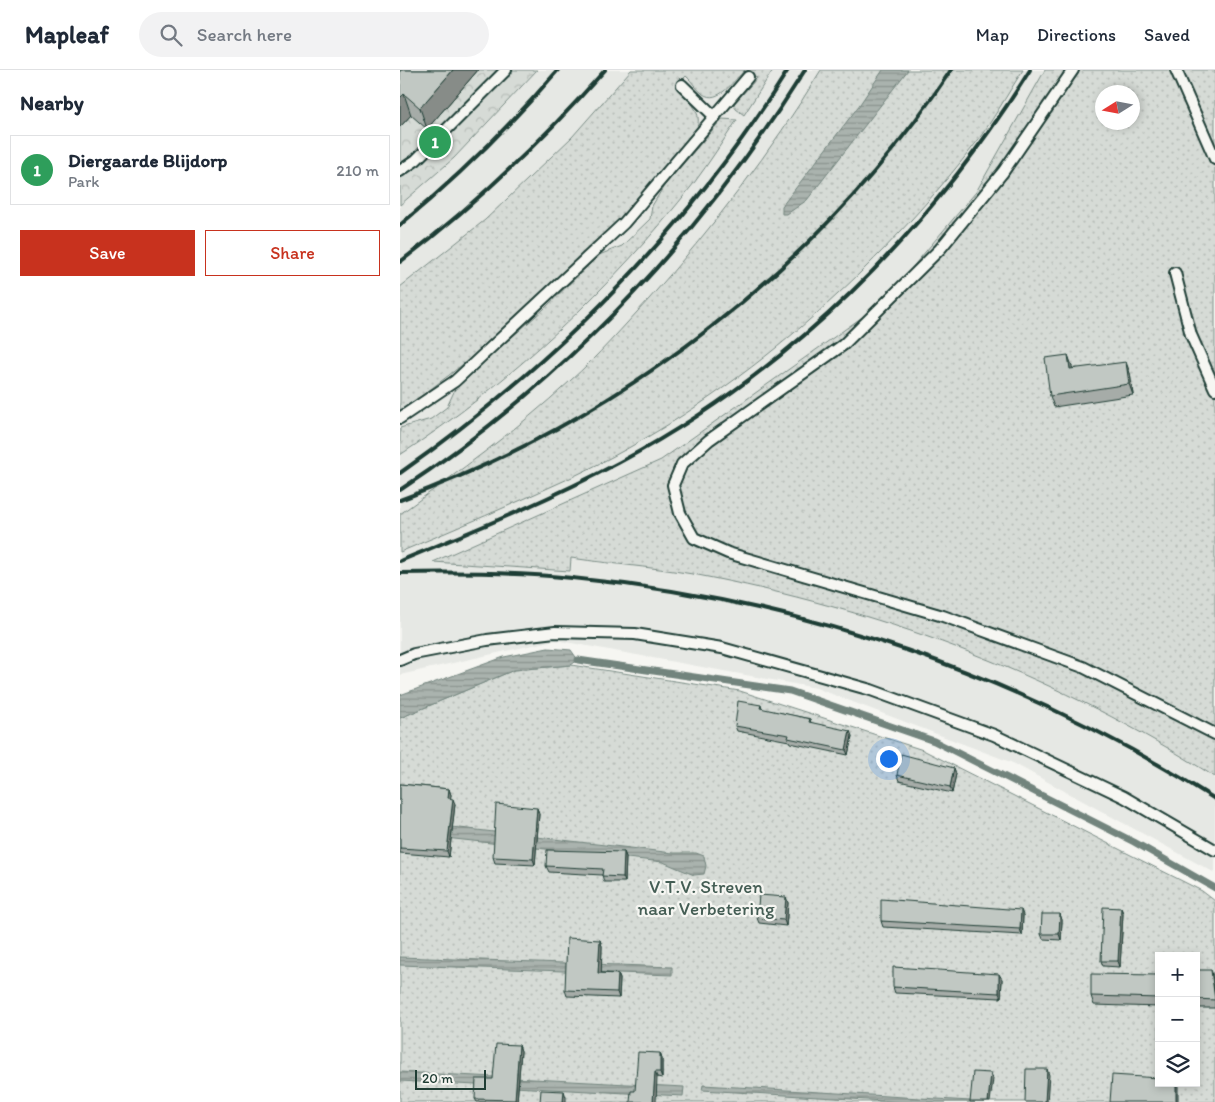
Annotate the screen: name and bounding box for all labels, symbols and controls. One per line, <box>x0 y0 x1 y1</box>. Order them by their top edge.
search box <box>139 12 489 57</box>
text: Mapleaf <box>25 20 109 49</box>
icon: search <box>157 21 185 49</box>
text: Search here <box>197 23 292 46</box>
text: Map <box>976 24 1009 46</box>
text: Directions <box>1037 24 1116 46</box>
text: Saved <box>1144 24 1190 46</box>
north arrow <box>1095 85 1140 130</box>
text: Nearby <box>20 90 84 115</box>
pin: 1 <box>419 123 451 161</box>
text: Diergaarde Blijdorp <box>68 149 227 172</box>
text: 1 <box>33 161 41 180</box>
text: 210 m <box>336 161 379 180</box>
text: Park <box>68 172 99 191</box>
button: Save <box>20 230 195 276</box>
button: Share <box>205 230 380 276</box>
your location <box>876 746 902 772</box>
park label: V.T.V. Streven naar Verbetering <box>637 875 775 920</box>
map controls <box>1155 952 1200 1087</box>
button: + <box>1155 952 1200 997</box>
button: − <box>1155 997 1200 1042</box>
button: layers <box>1155 1042 1200 1087</box>
scale bar <box>415 1067 486 1090</box>
text: 20 m <box>422 1070 453 1087</box>

